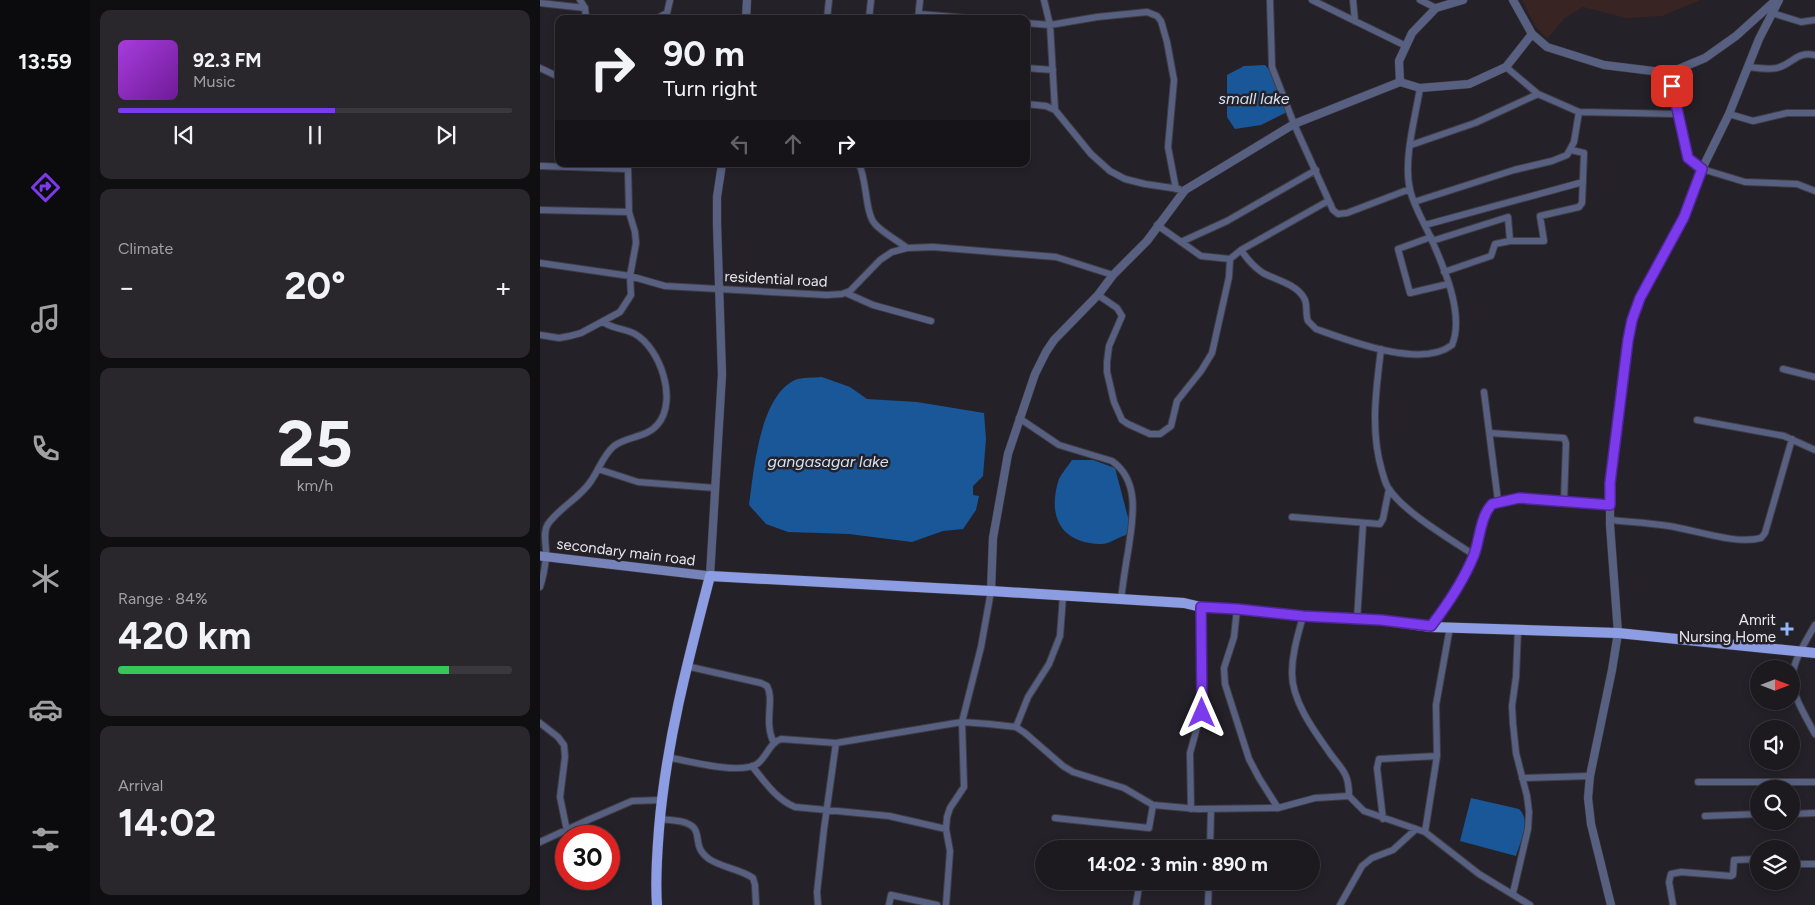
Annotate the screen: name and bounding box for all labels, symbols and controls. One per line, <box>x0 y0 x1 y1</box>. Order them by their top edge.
text: 90 m <box>663 33 745 75</box>
icon: right <box>580 35 645 100</box>
text: 13:59 <box>18 48 72 75</box>
text: 92.3 FM <box>193 49 262 72</box>
pin <box>1651 65 1693 107</box>
text: Music <box>193 72 235 91</box>
icon: arrive <box>1658 72 1686 100</box>
text: Turn right <box>663 75 758 102</box>
water label: small lake <box>1219 89 1290 108</box>
icon: previous <box>170 121 198 149</box>
icon: pause <box>301 121 329 149</box>
icon: next <box>432 121 460 149</box>
icon: left <box>726 130 754 158</box>
icon: ahead <box>779 130 807 158</box>
icon: right <box>832 130 860 158</box>
icon: directions <box>28 170 63 205</box>
text: Climate <box>118 239 173 258</box>
text: 20° <box>285 263 346 309</box>
street label: residential road <box>724 267 828 291</box>
text: − <box>118 270 135 304</box>
text: + <box>495 270 512 304</box>
icon: music <box>28 301 63 336</box>
text: 25 <box>277 404 353 482</box>
icon: phone <box>28 431 63 466</box>
water label: gangasagar lake <box>768 452 889 471</box>
text: km/h <box>297 476 333 495</box>
street label: secondary main road <box>556 535 696 569</box>
icon: climate <box>28 561 63 596</box>
text: Range · 84% <box>118 589 208 608</box>
place label: Amrit Nursing Home <box>1679 611 1776 646</box>
text: 420 km <box>118 613 251 659</box>
marker: Amrit Nursing Home <box>1780 622 1794 636</box>
north arrow <box>1750 660 1800 710</box>
map controls <box>1750 660 1800 890</box>
position arrow <box>1175 686 1227 738</box>
icon: car <box>28 692 63 727</box>
button: sound <box>1750 720 1800 770</box>
text: Arrival <box>118 776 163 795</box>
button: search <box>1750 780 1800 830</box>
text: 14:02 <box>118 800 216 846</box>
icon: filters <box>28 822 63 857</box>
speed limit sign: 30 <box>555 825 620 890</box>
button: layers <box>1750 840 1800 890</box>
text: 14:02 · 3 min · 890 m <box>1087 853 1268 876</box>

